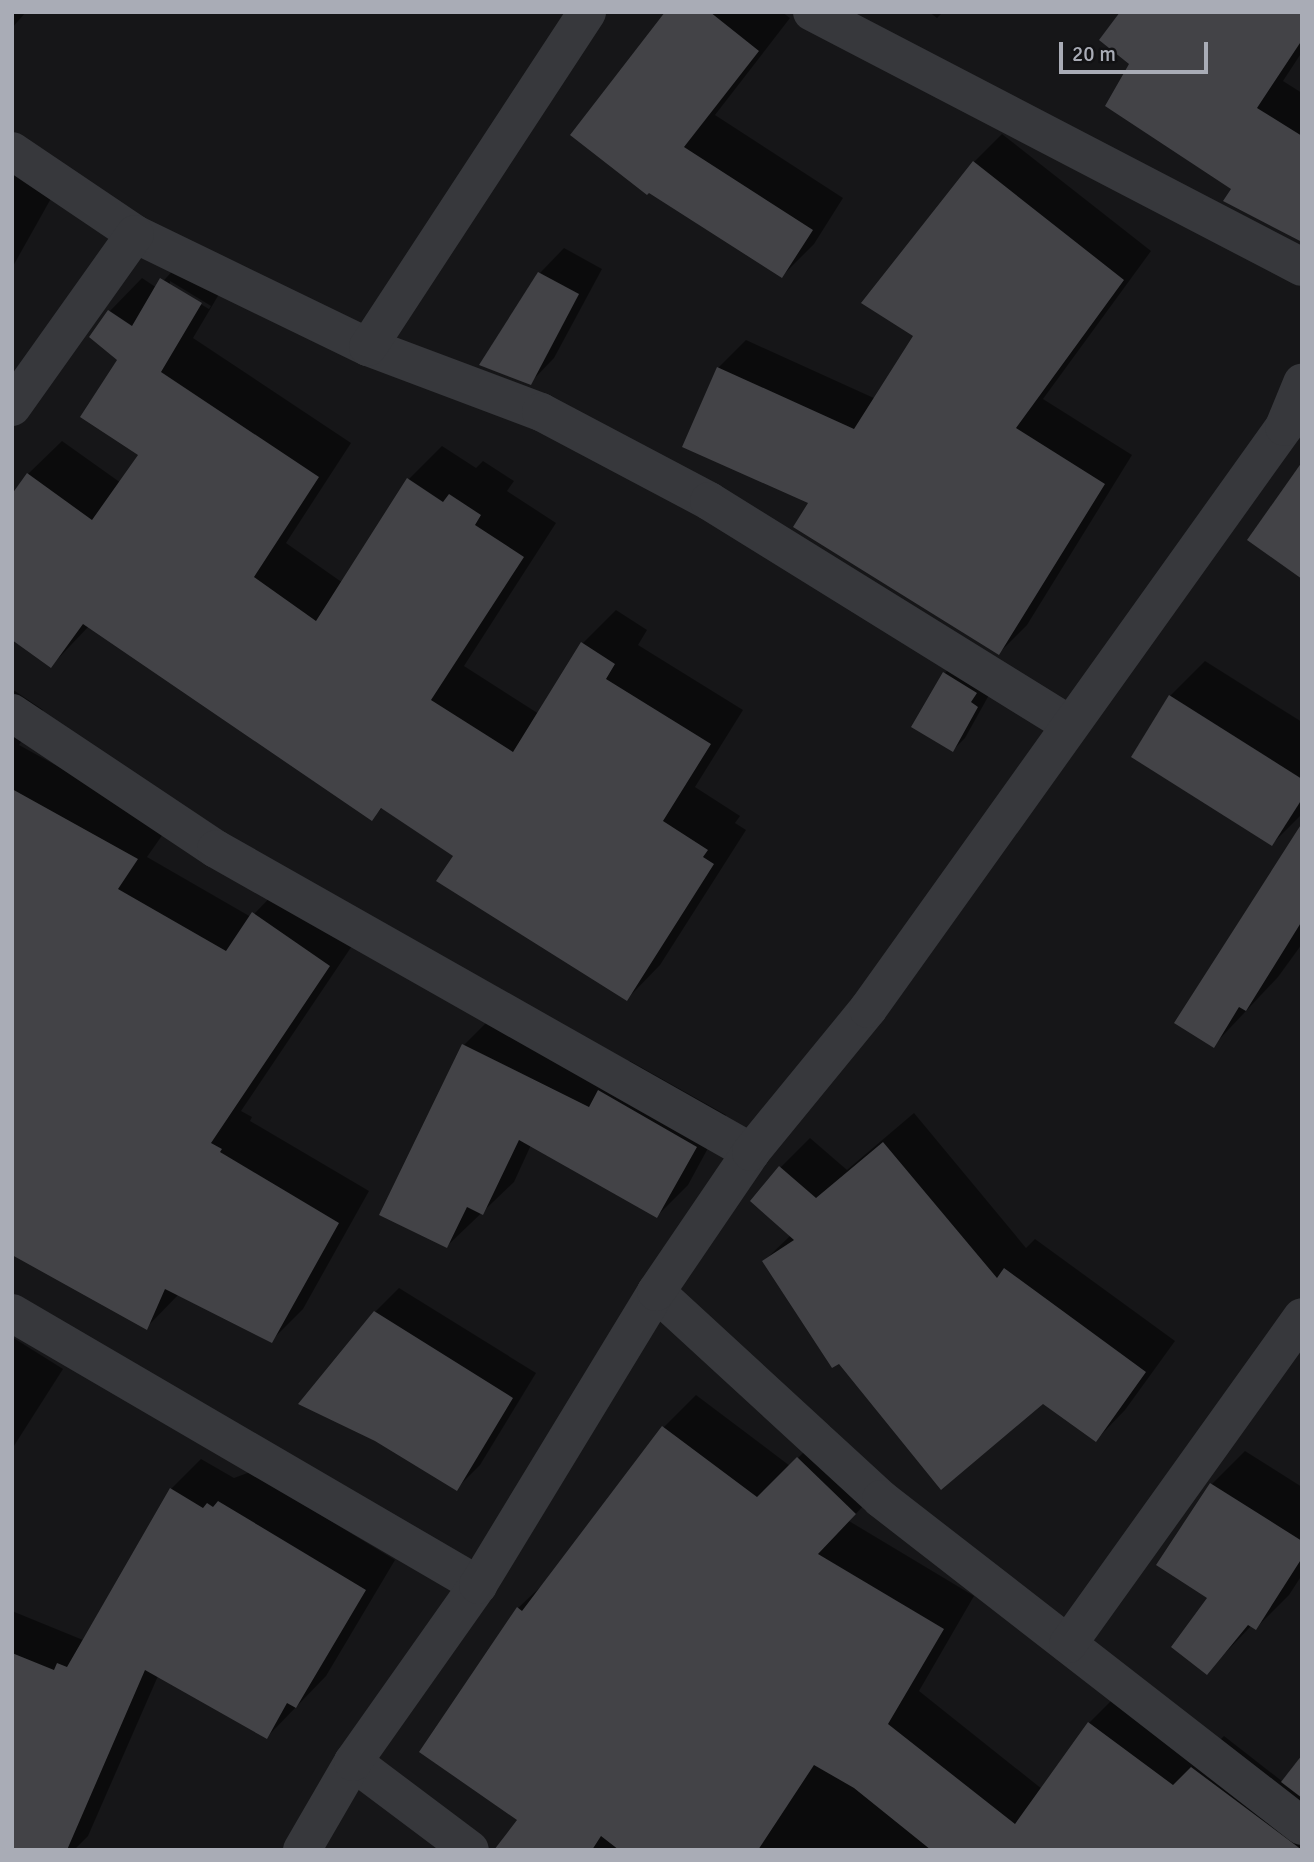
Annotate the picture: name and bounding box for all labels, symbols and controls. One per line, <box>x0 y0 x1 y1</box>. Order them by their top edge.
scale bar <box>1062 28 1211 72</box>
text: 20 m <box>1072 41 1116 67</box>

